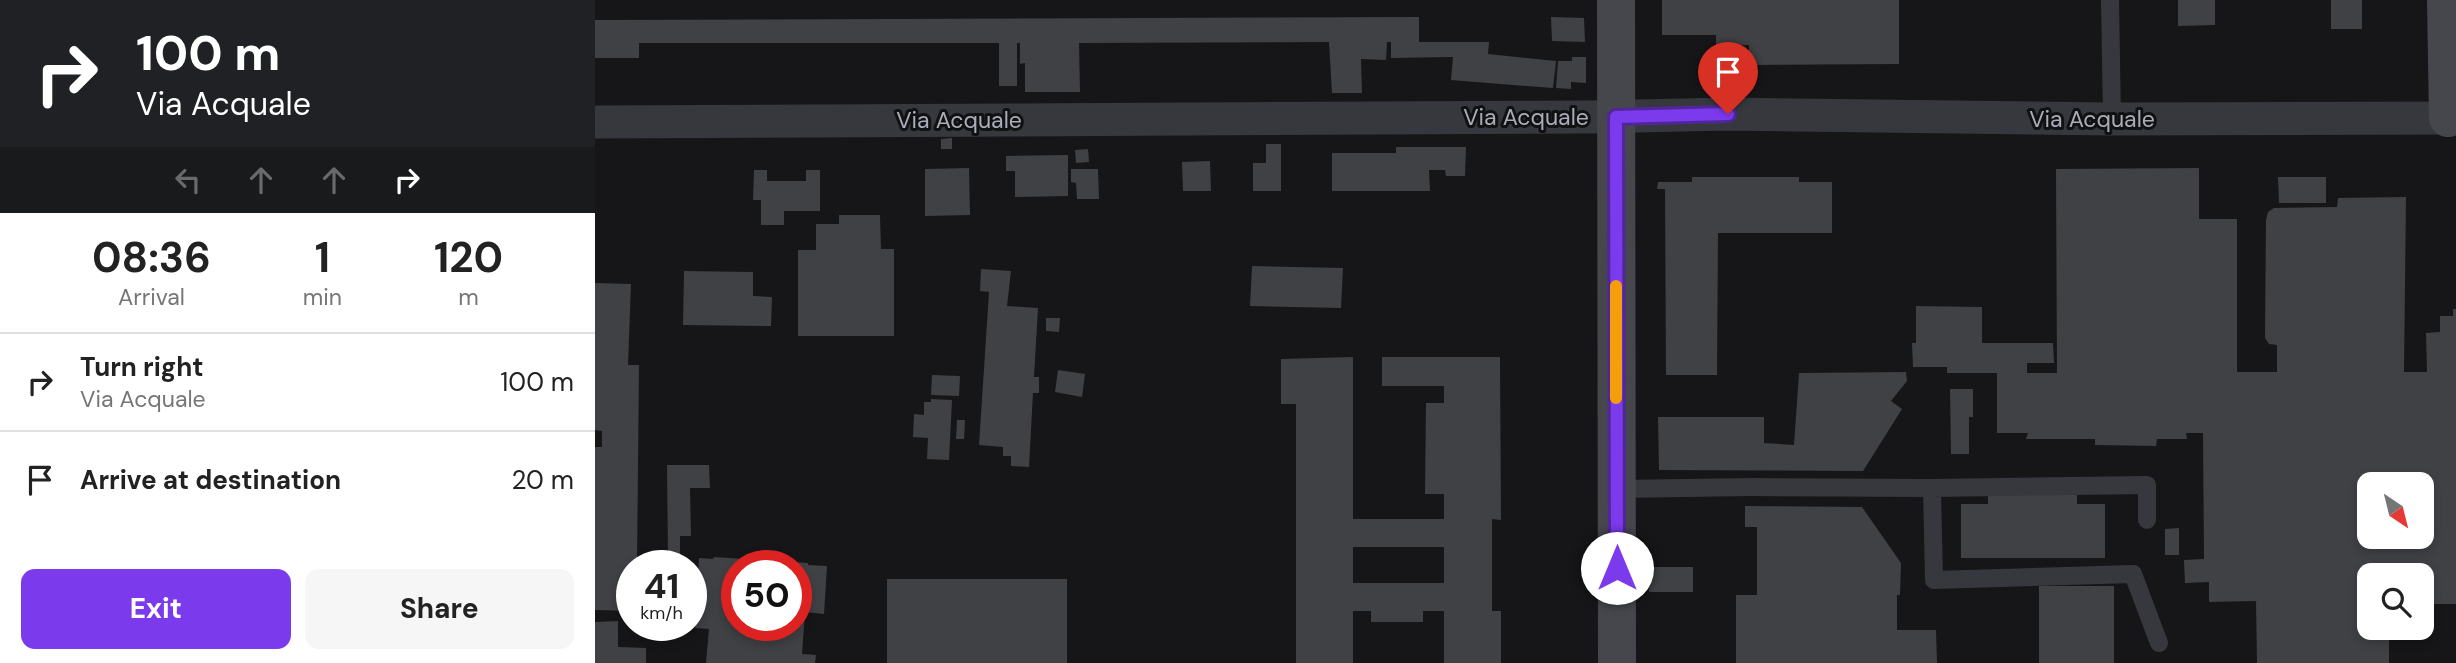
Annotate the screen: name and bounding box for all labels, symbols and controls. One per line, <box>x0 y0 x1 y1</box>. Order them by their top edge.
text: 100 m <box>136 21 280 85</box>
icon: right <box>21 28 112 119</box>
pin <box>1698 42 1758 114</box>
icon: arrive <box>1709 53 1747 91</box>
text: Via Acquale <box>136 83 311 125</box>
street label: Via Acquale <box>1463 102 1589 132</box>
street label: Via Acquale <box>2029 104 2155 134</box>
street label: Via Acquale <box>896 105 1022 135</box>
icon: left <box>169 161 207 199</box>
icon: ahead <box>242 161 280 199</box>
icon: ahead <box>315 161 353 199</box>
icon: right <box>388 161 426 199</box>
text: 08:36 <box>92 230 211 285</box>
text: 1 <box>315 230 330 285</box>
text: 120 <box>434 230 503 285</box>
text: Arrival <box>118 282 185 312</box>
text: min <box>303 282 342 312</box>
text: m <box>458 282 479 312</box>
text: Turn right <box>80 350 204 384</box>
icon: right <box>21 363 59 401</box>
text: 100 m <box>500 365 574 399</box>
text: Via Acquale <box>80 384 206 414</box>
icon: arrive <box>21 461 59 499</box>
text: Arrive at destination <box>80 463 341 497</box>
text: 20 m <box>511 463 574 497</box>
north arrow <box>2357 472 2434 550</box>
map controls <box>2357 472 2434 640</box>
position arrow <box>1580 531 1654 605</box>
speed limit sign: 50 <box>721 550 812 641</box>
text: 41 <box>644 563 679 609</box>
button: search <box>2357 563 2434 640</box>
button: Exit <box>21 569 291 649</box>
button: Share <box>305 569 574 649</box>
text: km/h <box>640 601 683 625</box>

